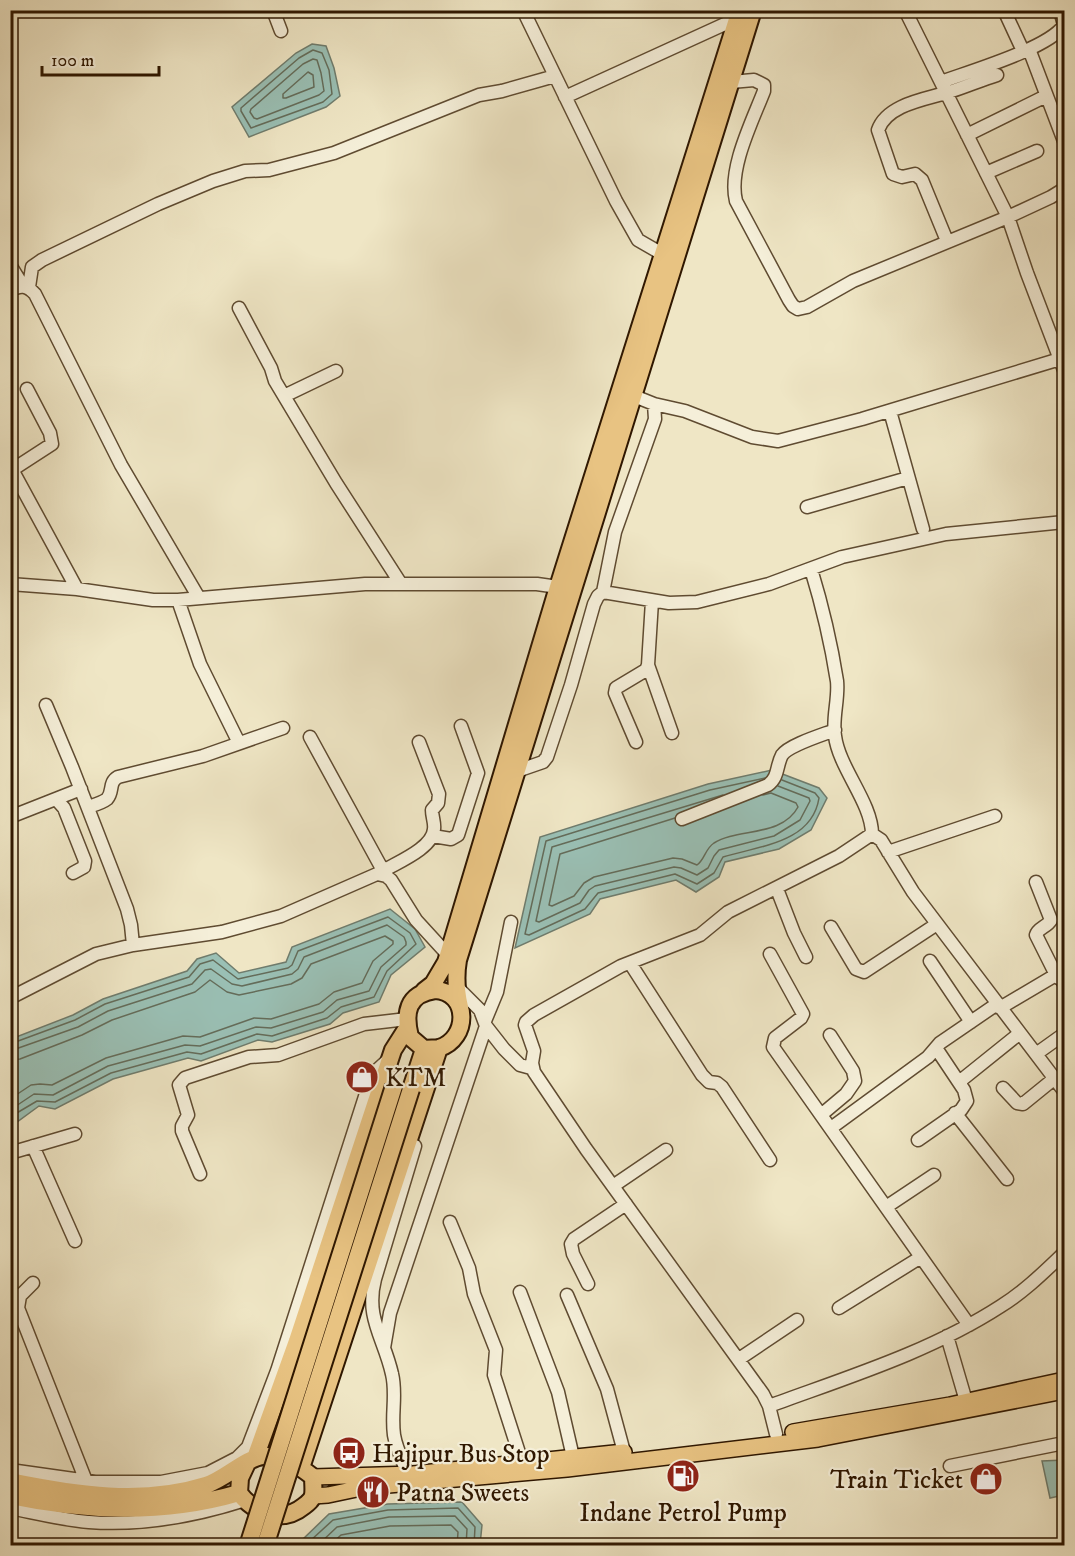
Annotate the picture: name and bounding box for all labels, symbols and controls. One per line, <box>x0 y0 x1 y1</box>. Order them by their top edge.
scale bar <box>42 39 159 77</box>
text: 100 m <box>51 50 94 72</box>
shop icon: KTM <box>344 1059 380 1095</box>
place label: KTM <box>385 1062 446 1095</box>
bus stop icon: Hajipur Bus Stop <box>331 1435 367 1471</box>
place label: Hajipur Bus Stop <box>372 1438 550 1471</box>
fuel station icon: Indane Petrol Pump <box>665 1458 701 1494</box>
shop icon: Train Ticket <box>968 1461 1004 1497</box>
place label: Train Ticket <box>830 1464 963 1497</box>
restaurant icon: Patna Sweets <box>355 1474 391 1510</box>
place label: Patna Sweets <box>396 1477 529 1510</box>
place label: Indane Petrol Pump <box>579 1497 787 1530</box>

